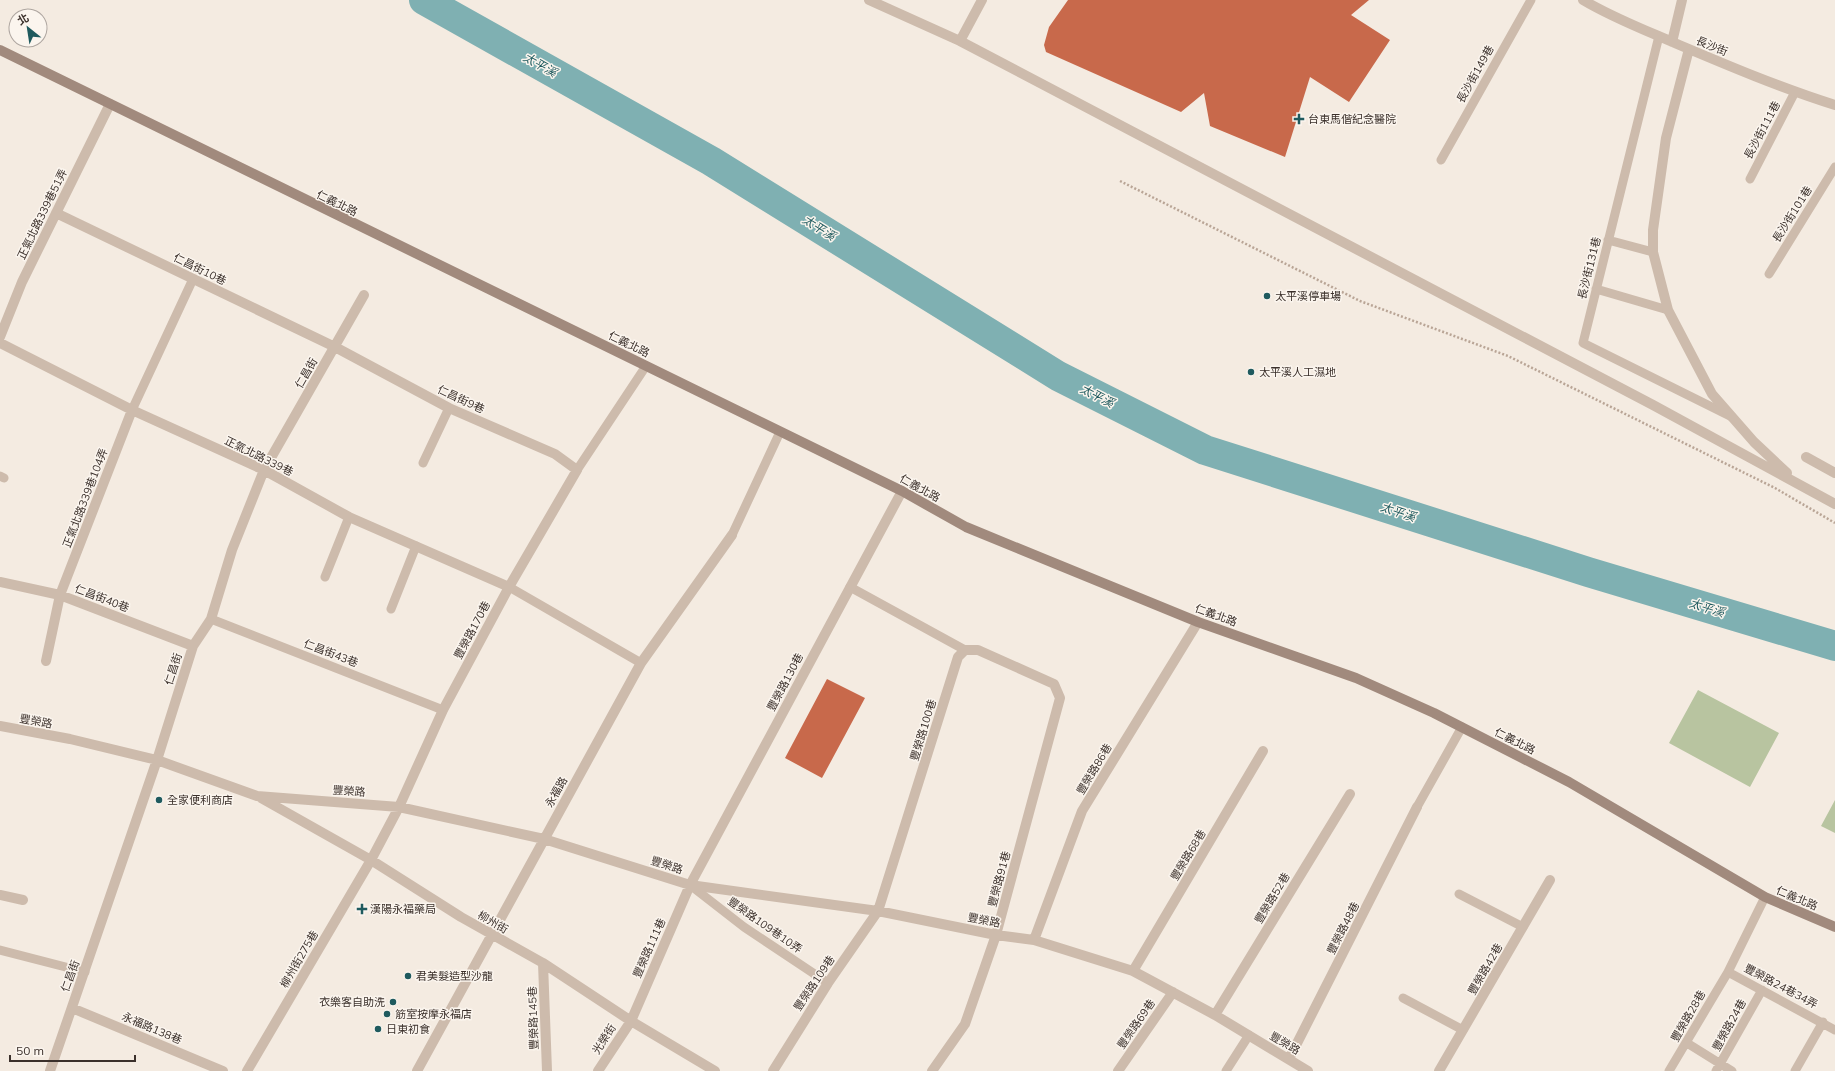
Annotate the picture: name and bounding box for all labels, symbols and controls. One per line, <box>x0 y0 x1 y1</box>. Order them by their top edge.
north arrow <box>8 8 48 48</box>
text: 北 <box>15 11 31 28</box>
street label: 長沙街 <box>1694 33 1730 59</box>
street label: 長沙街149巷 <box>1453 43 1497 105</box>
water label: 太平溪 <box>521 49 561 81</box>
street label: 長沙街111巷 <box>1741 99 1783 161</box>
place label: 台東馬偕紀念醫院 <box>1308 112 1396 126</box>
marker: 台東馬偕紀念醫院 <box>1293 113 1305 125</box>
street label: 正氣北路339巷51弄 <box>14 166 70 262</box>
street label: 長沙街101巷 <box>1769 183 1815 245</box>
street label: 仁義北路 <box>314 187 360 219</box>
water label: 太平溪 <box>800 212 840 245</box>
street label: 長沙街131巷 <box>1574 235 1604 301</box>
street label: 仁昌街10巷 <box>171 250 229 288</box>
place label: 太平溪停車場 <box>1275 289 1341 303</box>
marker: 太平溪停車場 <box>1262 291 1272 301</box>
street label: 仁義北路 <box>606 328 652 360</box>
street label: 仁昌街 <box>292 355 320 391</box>
place label: 太平溪人工濕地 <box>1259 365 1336 379</box>
marker: 太平溪人工濕地 <box>1246 367 1256 377</box>
water label: 太平溪 <box>1078 381 1118 411</box>
street label: 仁昌街9巷 <box>435 382 487 416</box>
street label: 正氣北路339巷 <box>222 433 296 479</box>
street label: 正氣北路339巷104弄 <box>60 446 110 550</box>
street label: 仁義北路 <box>897 471 943 505</box>
water label: 太平溪 <box>1379 499 1419 525</box>
street label: 仁昌街40巷 <box>73 581 131 615</box>
water label: 太平溪 <box>1688 595 1728 621</box>
street label: 豐榮路170巷 <box>451 599 493 661</box>
street label: 仁義北路 <box>1193 601 1239 629</box>
street label: 仁昌街43巷 <box>302 636 360 670</box>
street label: 仁昌街 <box>161 651 185 687</box>
street label: 豐榮路130巷 <box>764 651 806 713</box>
street label: 豐榮路100巷 <box>907 697 939 763</box>
street label: 豐榮路 <box>19 711 53 731</box>
street label: 仁義北路 <box>1492 725 1538 757</box>
street label: 豐榮路86巷 <box>1073 741 1115 797</box>
street label: 永福路 <box>542 774 570 810</box>
street label: 豐榮路 <box>332 783 366 799</box>
place label: 全家便利商店 <box>167 793 233 807</box>
marker: 全家便利商店 <box>154 795 164 805</box>
street label: 豐榮路68巷 <box>1167 827 1209 883</box>
street label: 豐榮路91巷 <box>985 850 1013 908</box>
street label: 豐榮路 <box>649 853 685 877</box>
street label: 豐榮路52巷 <box>1251 870 1293 926</box>
street label: 仁義北路 <box>1774 883 1820 913</box>
street label: 豐榮路109巷10弄 <box>725 894 805 956</box>
street label: 豐榮路48巷 <box>1324 899 1362 957</box>
place label: 漢陽永福藥局 <box>370 902 436 916</box>
marker: 漢陽永福藥局 <box>357 904 367 914</box>
street label: 柳州街 <box>475 908 511 936</box>
street label: 豐榮路 <box>966 910 1002 930</box>
street label: 豐榮路111巷 <box>630 916 668 980</box>
street label: 柳州街275巷 <box>277 928 321 990</box>
street label: 豐榮路42巷 <box>1465 941 1505 997</box>
street label: 豐榮路109巷 <box>790 953 838 1013</box>
street label: 仁昌街 <box>58 958 82 994</box>
street label: 豐榮路24巷34弄 <box>1742 961 1820 1011</box>
place label: 君美髮造型沙龍 <box>416 969 493 983</box>
marker: 君美髮造型沙龍 <box>403 971 413 981</box>
street label: 豐榮路145巷 <box>525 986 541 1050</box>
street label: 豐榮路28巷 <box>1668 988 1708 1044</box>
place label: 衣樂客自助洗 <box>319 995 385 1009</box>
marker: 衣樂客自助洗 <box>388 997 398 1007</box>
street label: 豐榮路69巷 <box>1114 997 1158 1051</box>
street label: 豐榮路24巷 <box>1709 997 1749 1053</box>
place label: 筋室按摩永福店 <box>395 1007 472 1021</box>
street label: 永福路138巷 <box>120 1009 184 1047</box>
marker: 筋室按摩永福店 <box>382 1009 392 1019</box>
street label: 光榮街 <box>589 1021 619 1057</box>
place label: 日東初食 <box>386 1022 430 1036</box>
marker: 日東初食 <box>373 1024 383 1034</box>
street label: 豐榮路 <box>1267 1029 1303 1057</box>
scale bar <box>10 1037 135 1063</box>
text: 50 m <box>16 1043 44 1058</box>

